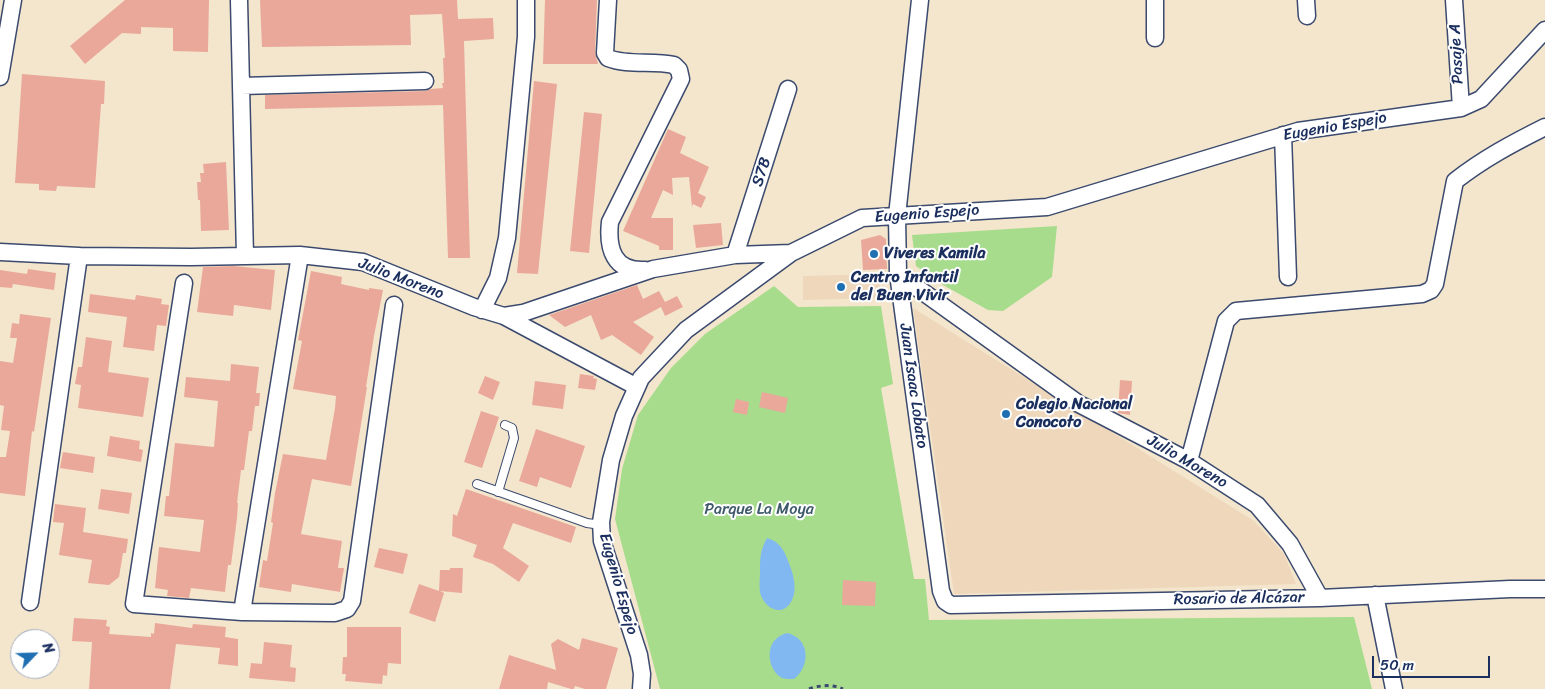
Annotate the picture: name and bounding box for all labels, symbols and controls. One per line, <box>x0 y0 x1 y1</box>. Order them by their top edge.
street label: Pasaje A <box>1446 23 1468 85</box>
street label: Eugenio Espejo <box>1282 108 1388 146</box>
street label: S7B <box>748 155 776 189</box>
street label: Eugenio Espejo <box>874 201 980 227</box>
place label: Viveres Kamila <box>884 244 986 264</box>
marker: Viveres Kamila <box>868 248 880 260</box>
street label: Julio Moreno <box>356 254 446 304</box>
place label: Centro Infantil del Buen Vivir <box>851 268 958 306</box>
marker: Centro Infantil del Buen Vivir <box>835 281 847 293</box>
street label: Juan Isaac Lobato <box>895 322 931 450</box>
place label: Colegio Nacional Conocoto <box>1016 395 1132 433</box>
marker: Colegio Nacional Conocoto <box>1000 408 1012 420</box>
street label: Julio Moreno <box>1143 431 1231 493</box>
park label: Parque La Moya <box>704 500 814 520</box>
street label: Eugenio Espejo <box>594 531 642 637</box>
street label: Rosario de Alcázar <box>1174 588 1304 610</box>
north arrow <box>10 629 60 679</box>
text: N <box>35 639 62 658</box>
scale bar <box>1375 646 1492 678</box>
text: 50 m <box>1380 652 1414 678</box>

